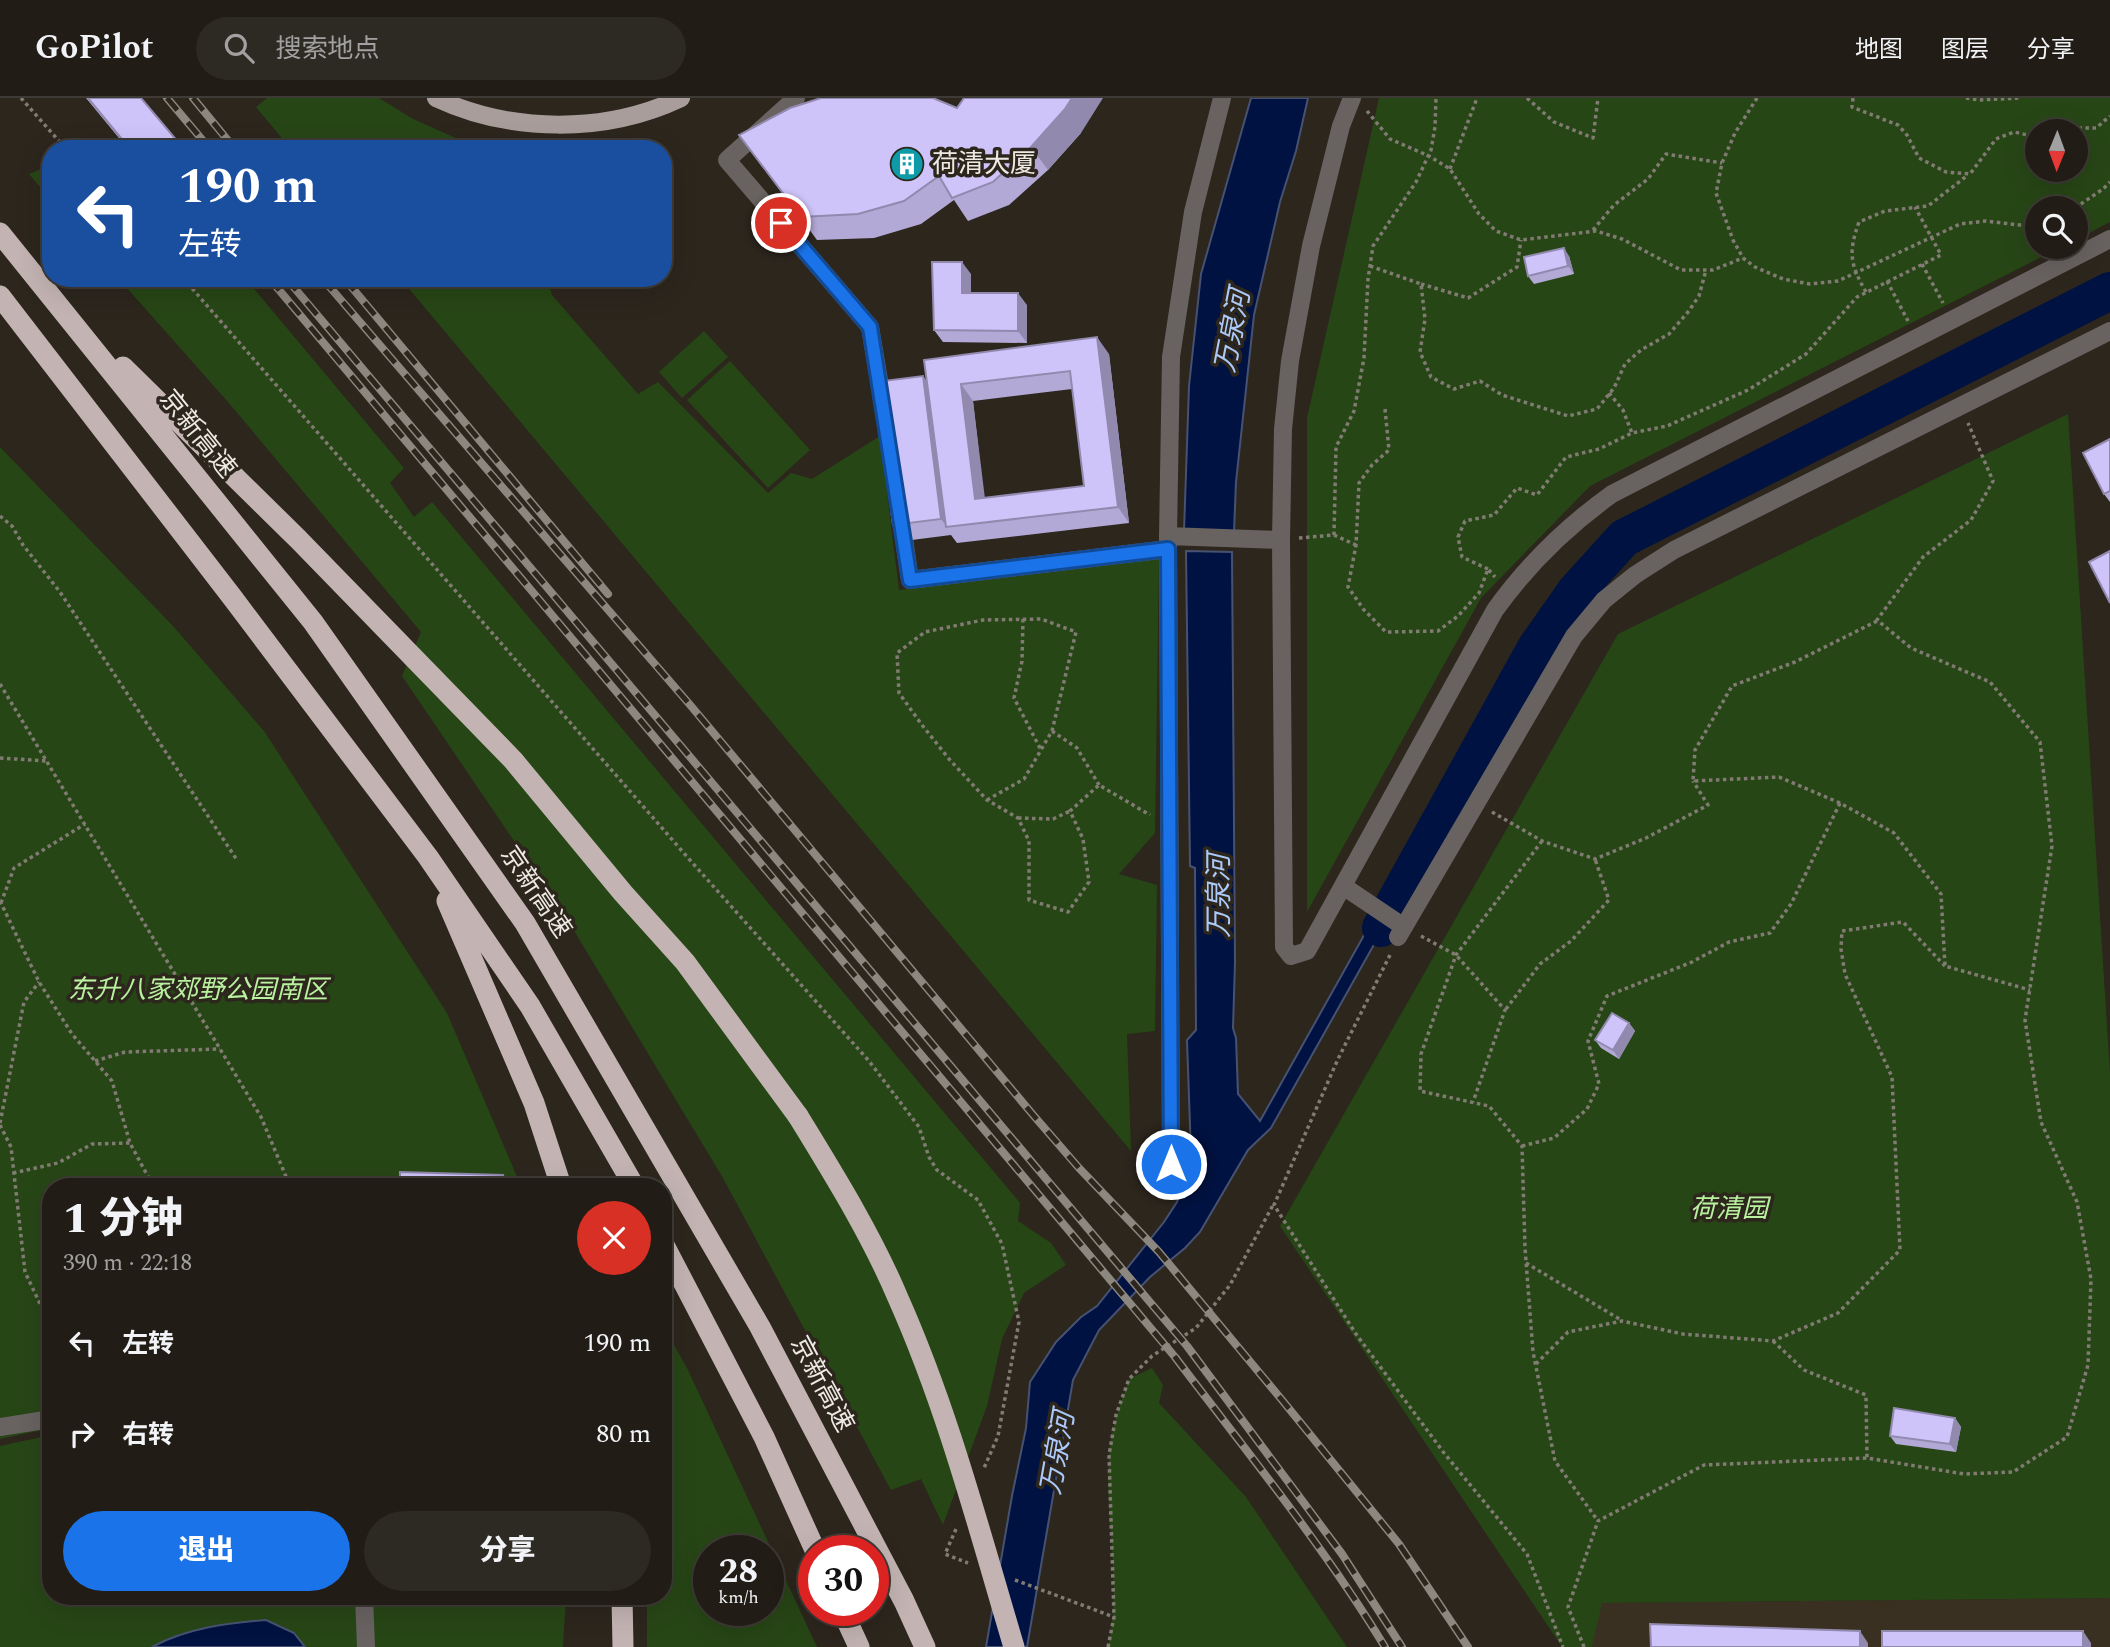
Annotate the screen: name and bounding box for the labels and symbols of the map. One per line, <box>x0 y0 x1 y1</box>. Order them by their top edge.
north arrow <box>2025 119 2088 182</box>
place label: 荷清大厦 <box>932 144 1036 184</box>
building icon: 荷清大厦 <box>888 145 926 183</box>
pin <box>751 193 811 253</box>
water label: 万泉河 <box>1204 281 1263 376</box>
street label: 京新高速 <box>150 381 246 487</box>
street label: 京新高速 <box>490 838 582 946</box>
water label: 万泉河 <box>1198 849 1241 938</box>
park label: 东升八家郊野公园南区 <box>68 970 332 1010</box>
position arrow <box>1134 1127 1208 1201</box>
park label: 荷清园 <box>1690 1189 1772 1229</box>
street label: 京新高速 <box>780 1329 864 1439</box>
water label: 万泉河 <box>1030 1403 1087 1498</box>
speed limit sign: 30 <box>798 1535 889 1626</box>

